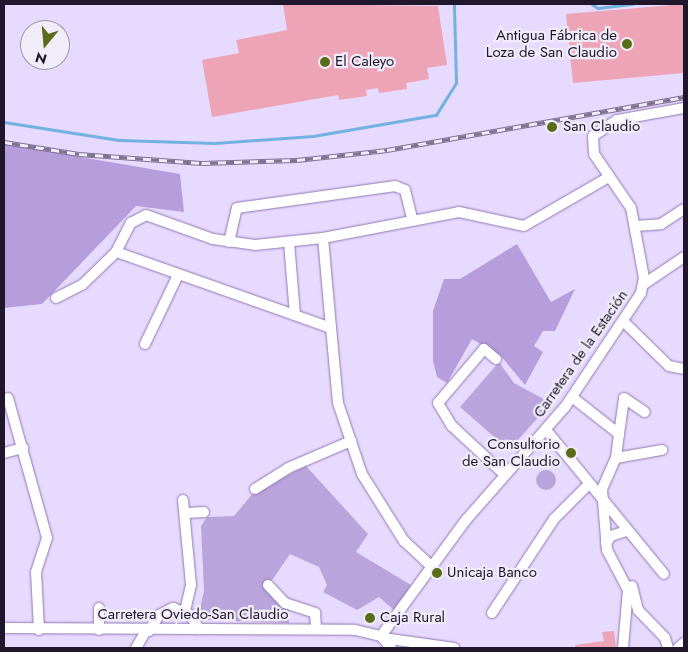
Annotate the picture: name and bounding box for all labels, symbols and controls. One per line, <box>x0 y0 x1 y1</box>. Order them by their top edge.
north arrow <box>20 20 70 70</box>
place label: Antigua Fábrica de Loza de San Claudio <box>486 26 617 61</box>
marker: Antigua Fábrica de Loza de San Claudio <box>621 38 633 50</box>
text: N <box>33 47 49 70</box>
place label: El Caleyo <box>335 53 394 71</box>
marker: El Caleyo <box>319 56 331 68</box>
place label: San Claudio <box>563 118 640 136</box>
marker: San Claudio <box>545 120 559 134</box>
street label: Carretera de la Estación <box>530 287 632 421</box>
place label: Consultorio de San Claudio <box>462 435 560 470</box>
marker: Consultorio de San Claudio <box>564 446 578 460</box>
place label: Unicaja Banco <box>447 564 537 582</box>
marker: Unicaja Banco <box>431 567 443 579</box>
street label: Carretera Oviedo-San Claudio <box>98 606 288 624</box>
place label: Caja Rural <box>380 609 445 627</box>
marker: Caja Rural <box>364 612 376 624</box>

